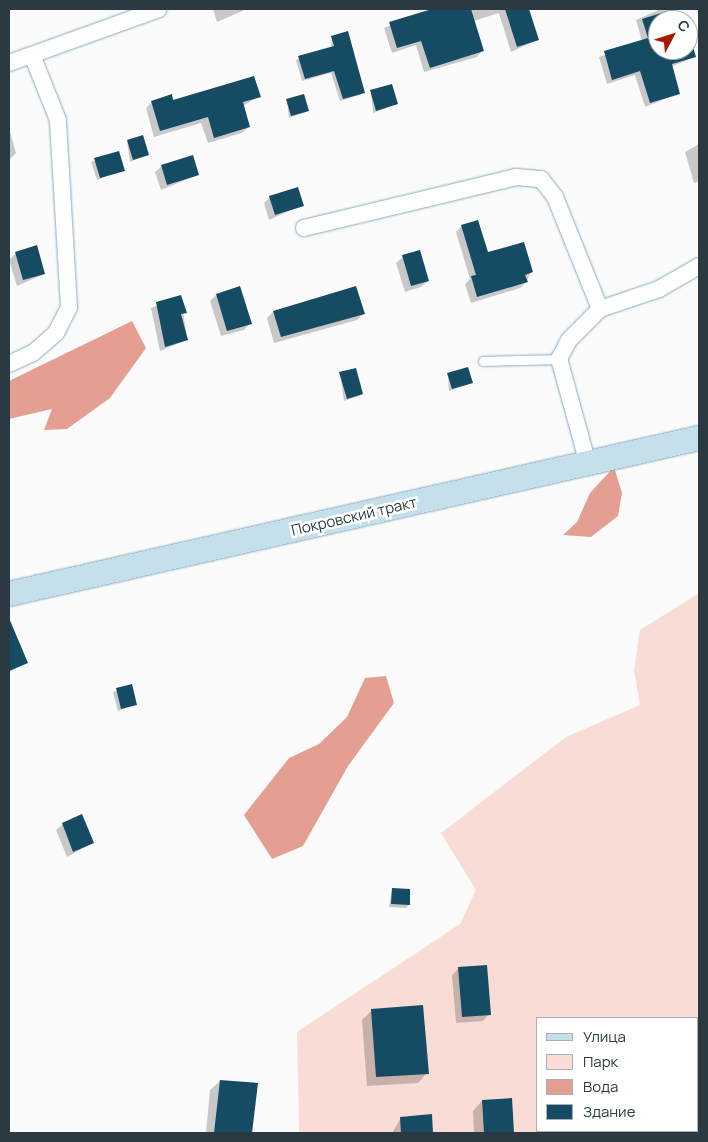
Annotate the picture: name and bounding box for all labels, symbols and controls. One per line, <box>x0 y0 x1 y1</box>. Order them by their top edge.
north arrow <box>648 10 698 60</box>
text: С <box>674 16 695 36</box>
street label: Покровский тракт <box>290 493 418 539</box>
legend <box>536 1017 698 1132</box>
text: Улица <box>583 1026 626 1047</box>
text: Парк <box>583 1051 618 1072</box>
text: Вода <box>583 1076 618 1097</box>
text: Здание <box>583 1101 635 1122</box>

